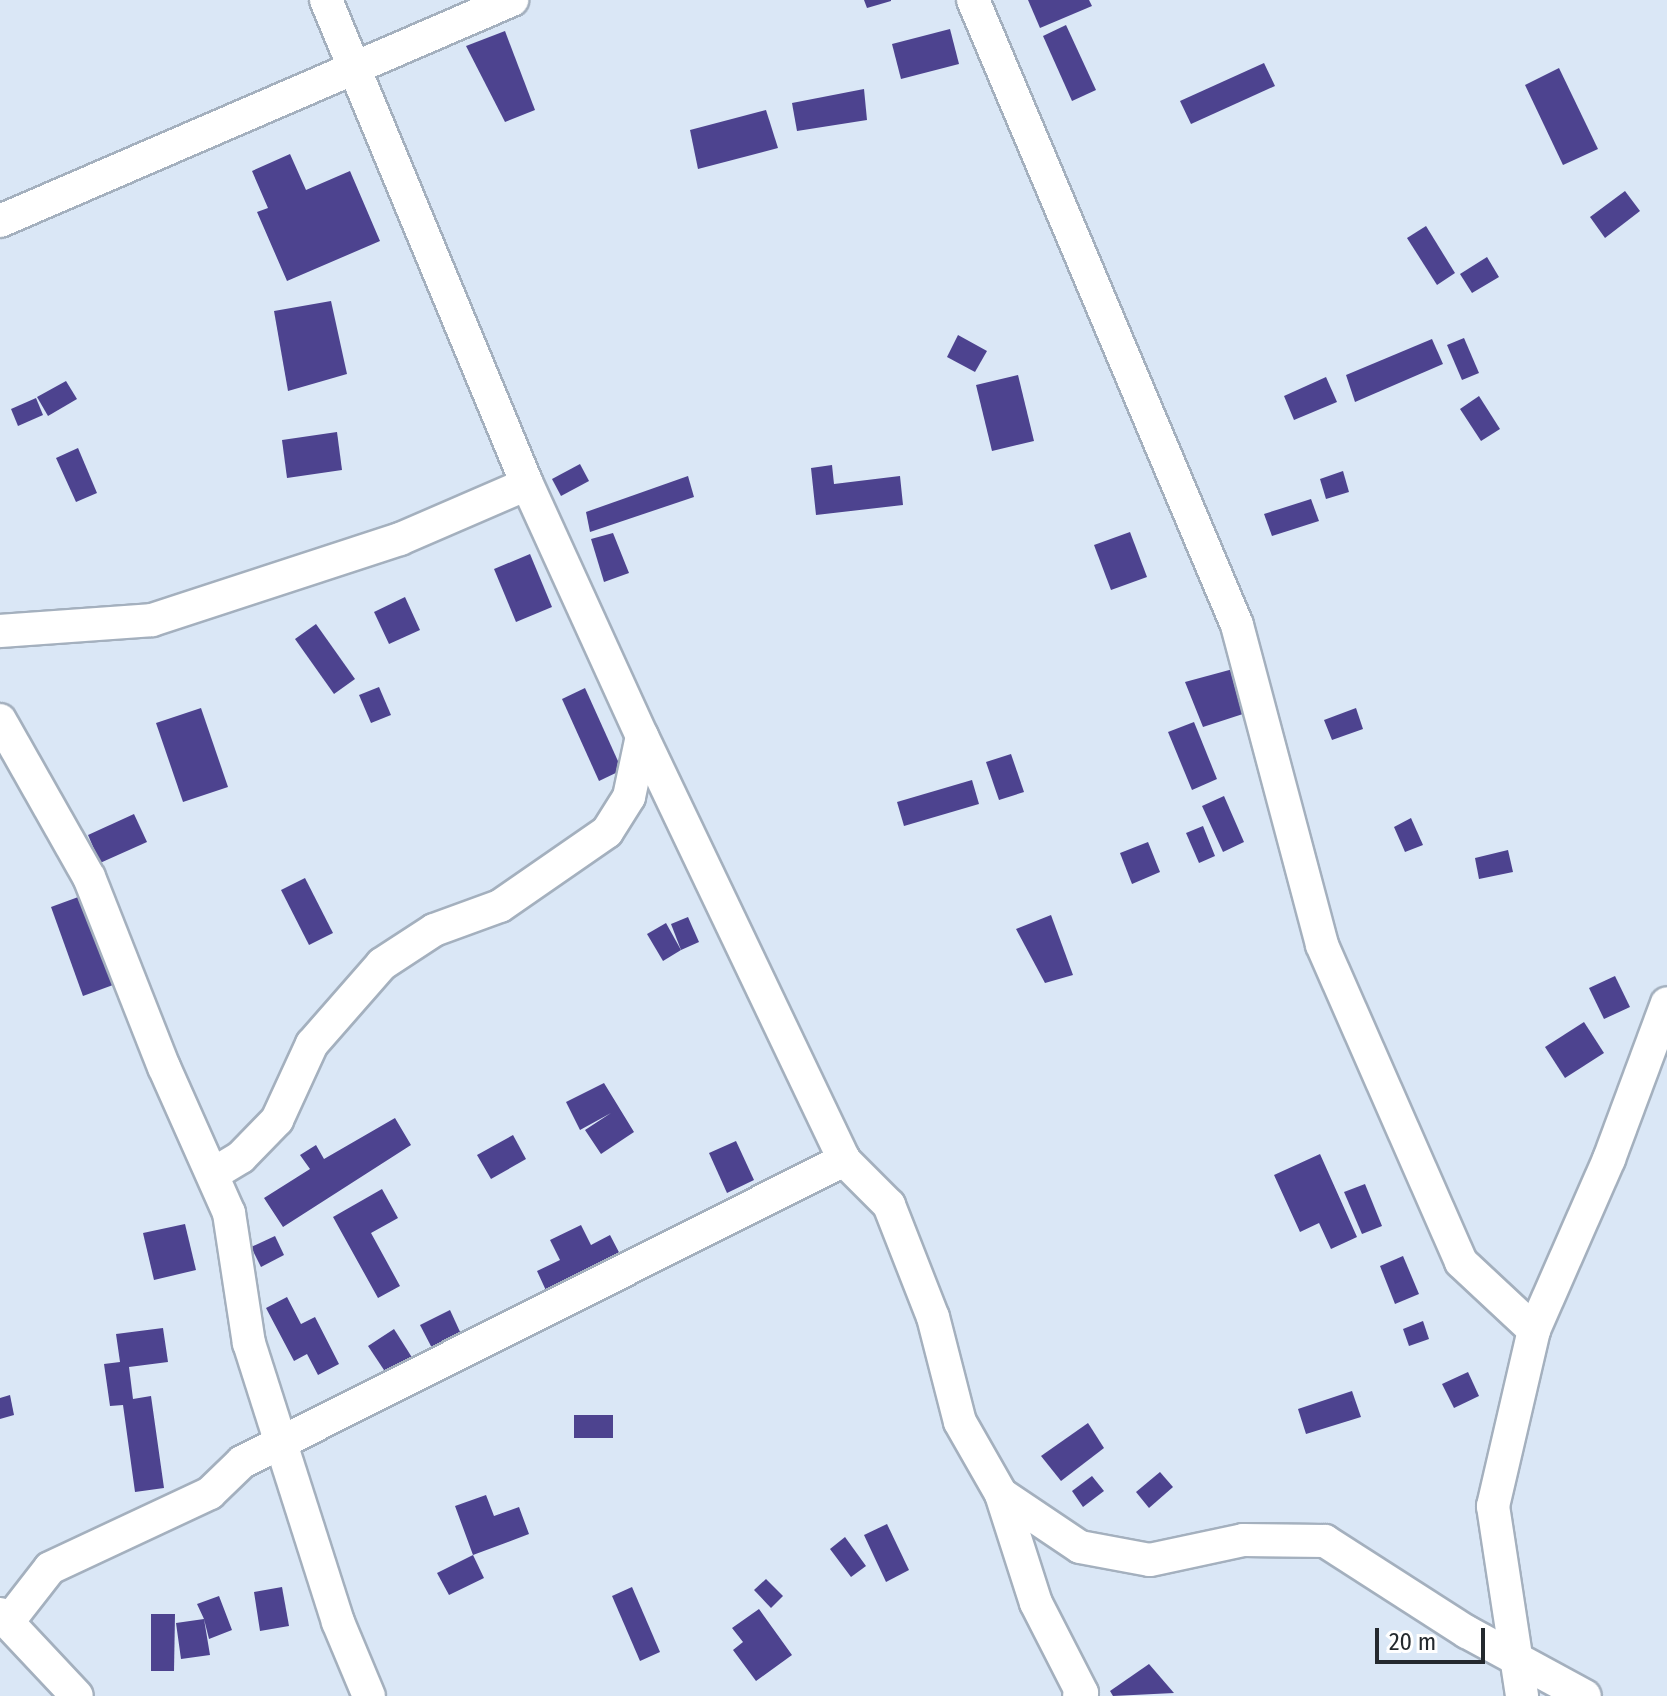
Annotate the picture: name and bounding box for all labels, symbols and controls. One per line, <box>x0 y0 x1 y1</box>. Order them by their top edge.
scale bar <box>1379 1612 1489 1662</box>
text: 20 m <box>1389 1628 1436 1656</box>

